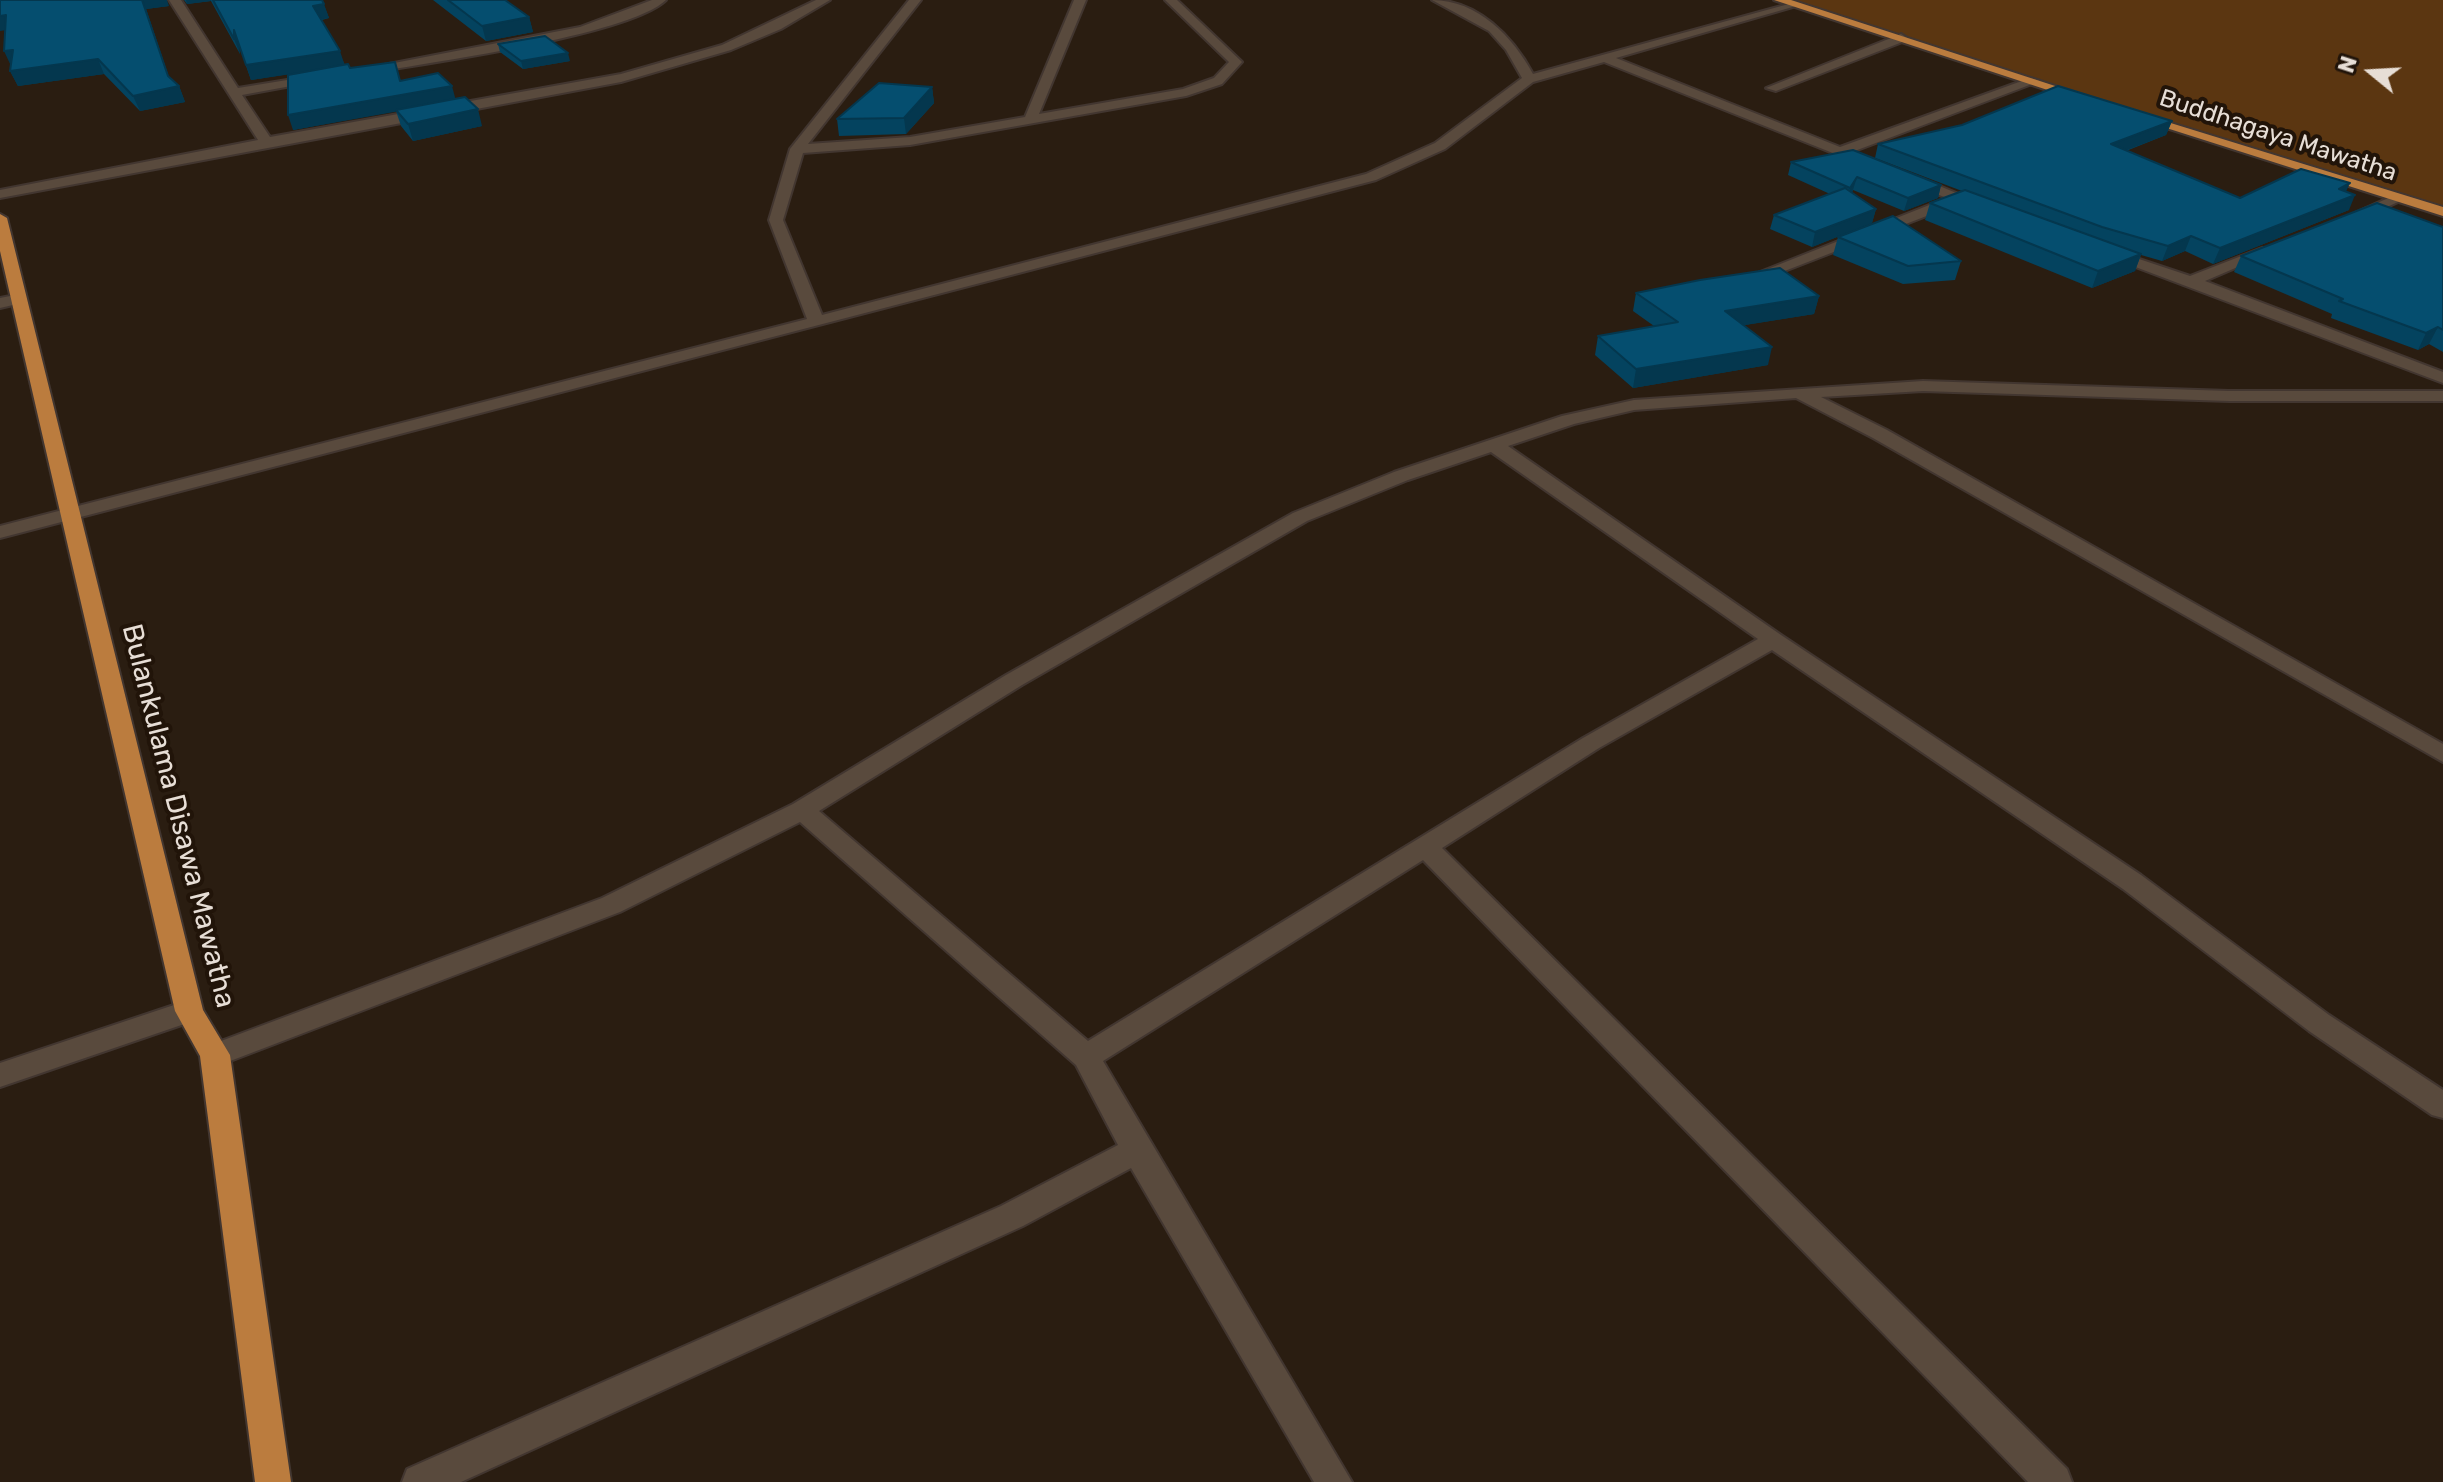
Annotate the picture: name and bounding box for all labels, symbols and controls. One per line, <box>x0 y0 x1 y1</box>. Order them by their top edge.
north arrow <box>2331 32 2411 112</box>
text: N <box>2332 53 2363 76</box>
street label: Buddhagaya Mawatha <box>2156 84 2400 188</box>
street label: Bulankulama Disawa Mawatha <box>114 621 242 1011</box>

